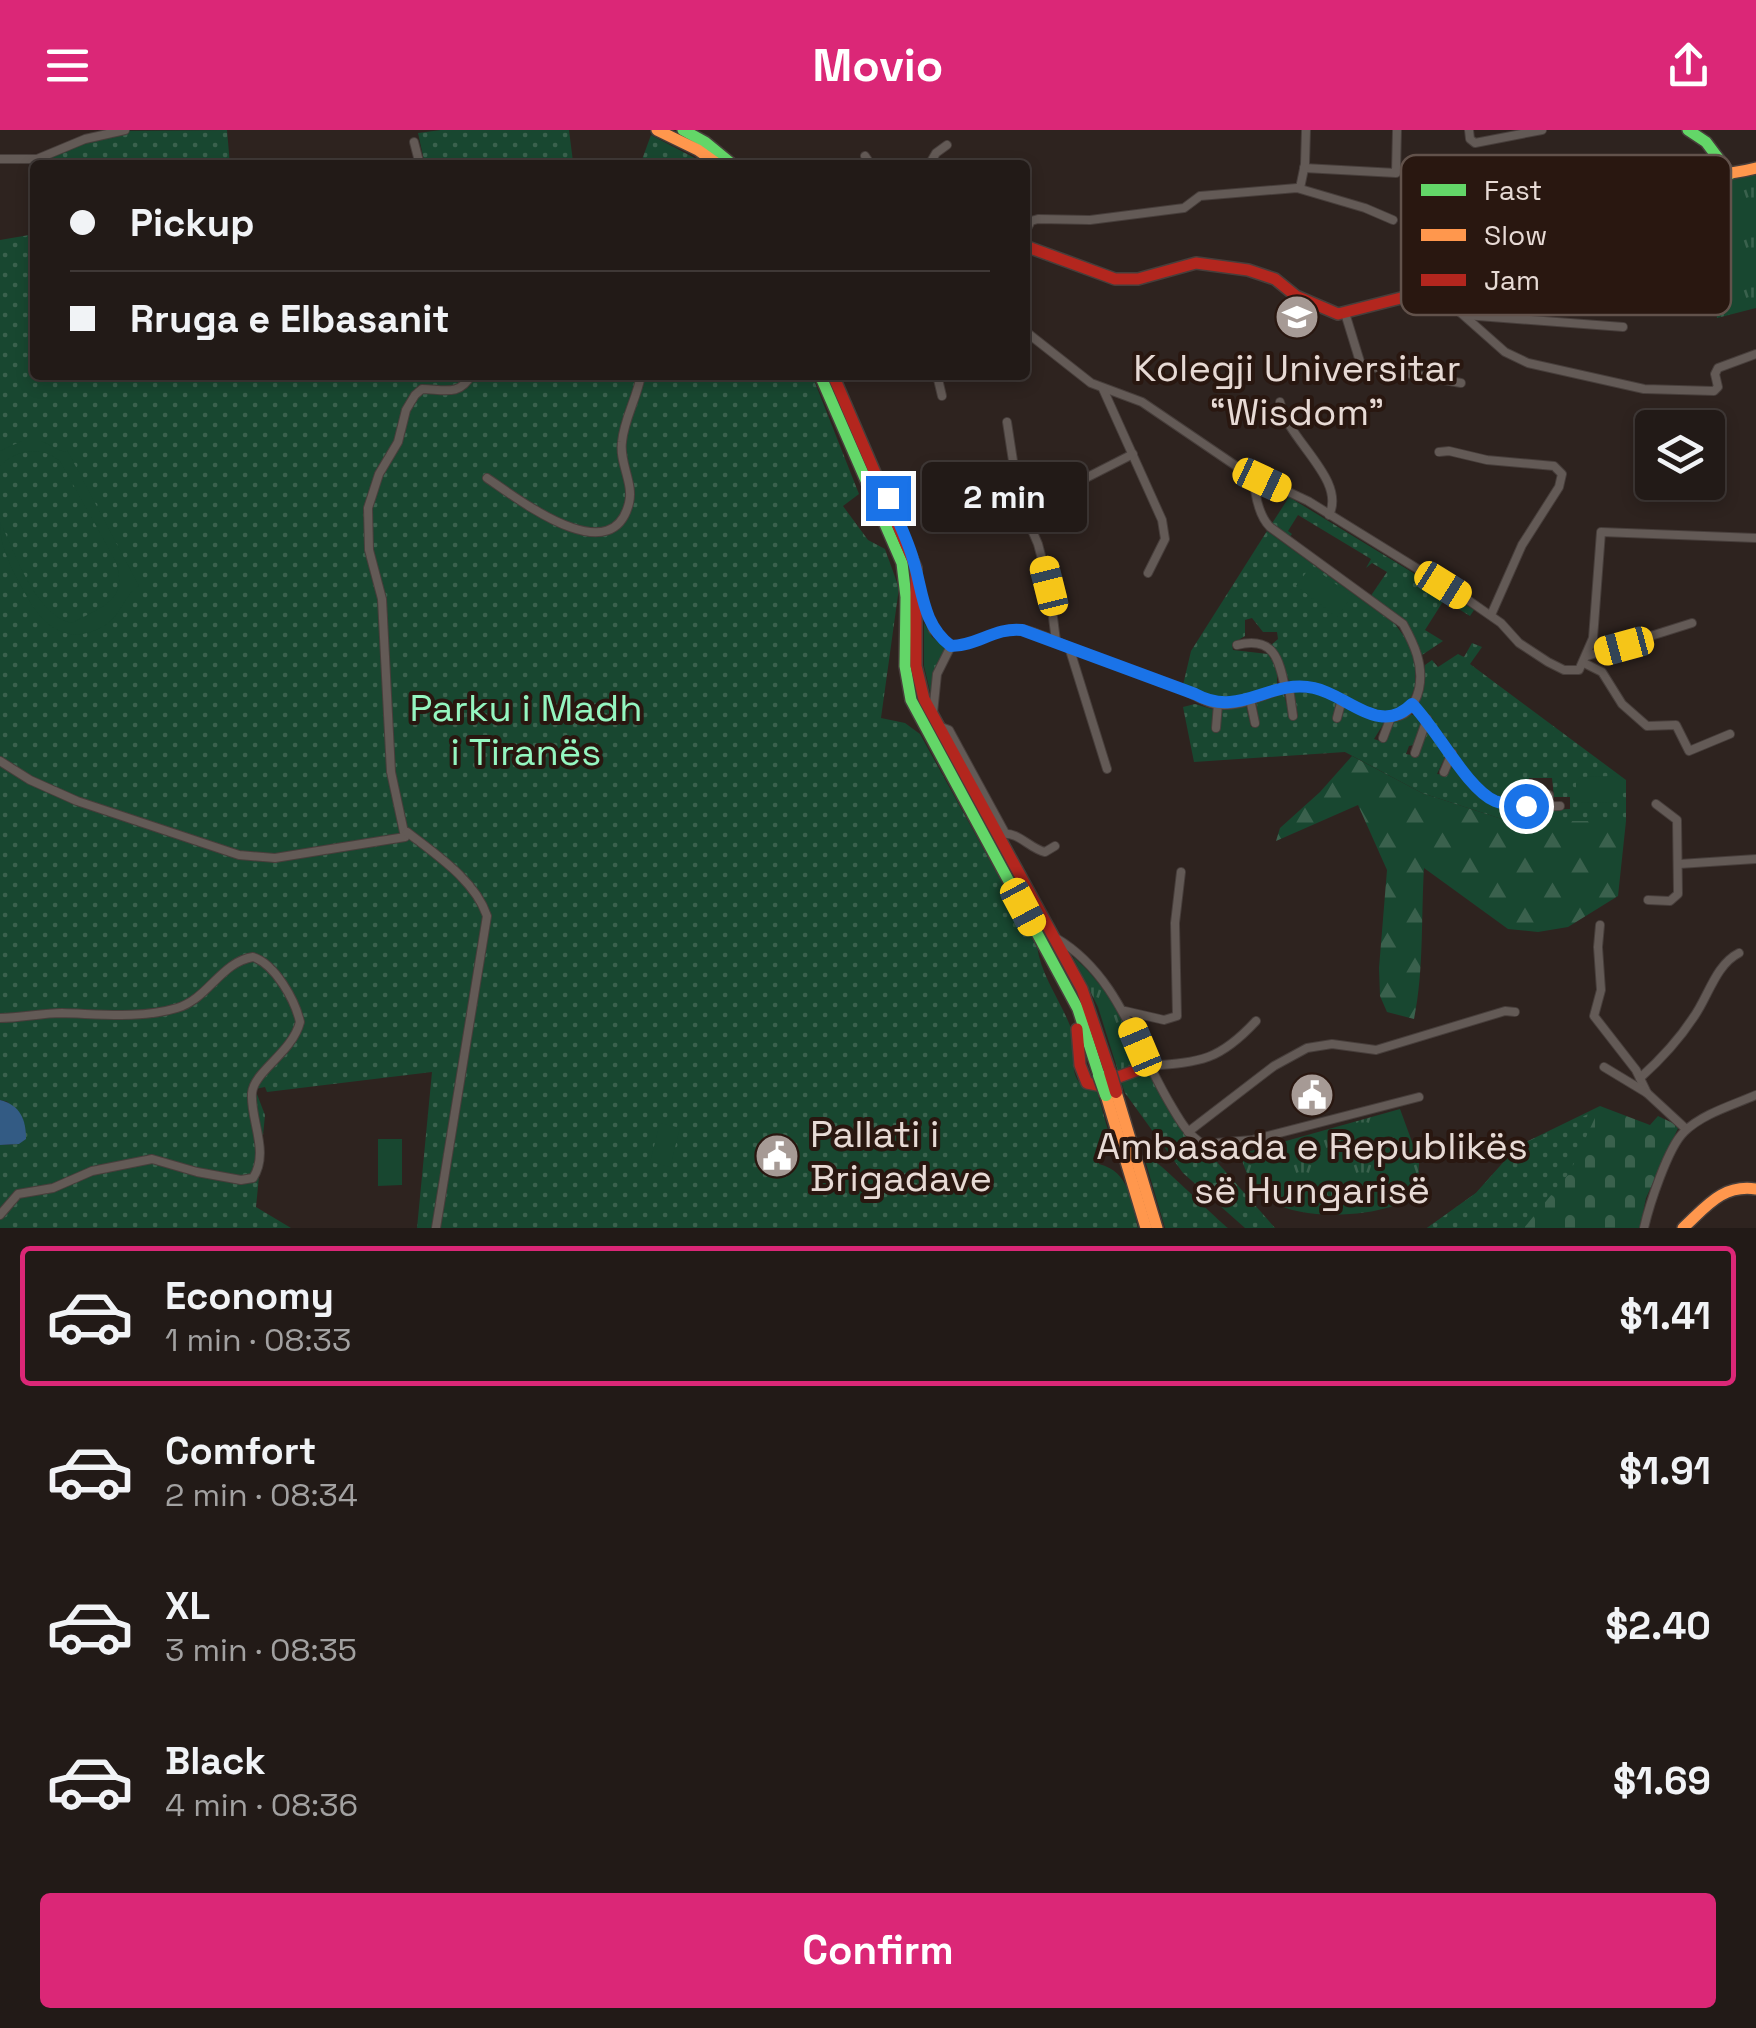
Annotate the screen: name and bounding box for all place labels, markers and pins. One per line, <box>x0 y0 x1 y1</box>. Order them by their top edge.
school or university icon: Kolegji Universitar “Wisdom” <box>1274 294 1320 340</box>
place label: Kolegji Universitar “Wisdom” <box>1133 344 1461 436</box>
public building icon: Ambasada e Republikës së Hungarisë <box>1289 1072 1335 1118</box>
place label: Pallati i Brigadave <box>810 1110 992 1202</box>
place label: Ambasada e Republikës së Hungarisë <box>1096 1122 1528 1214</box>
public building icon: Pallati i Brigadave <box>754 1133 800 1179</box>

